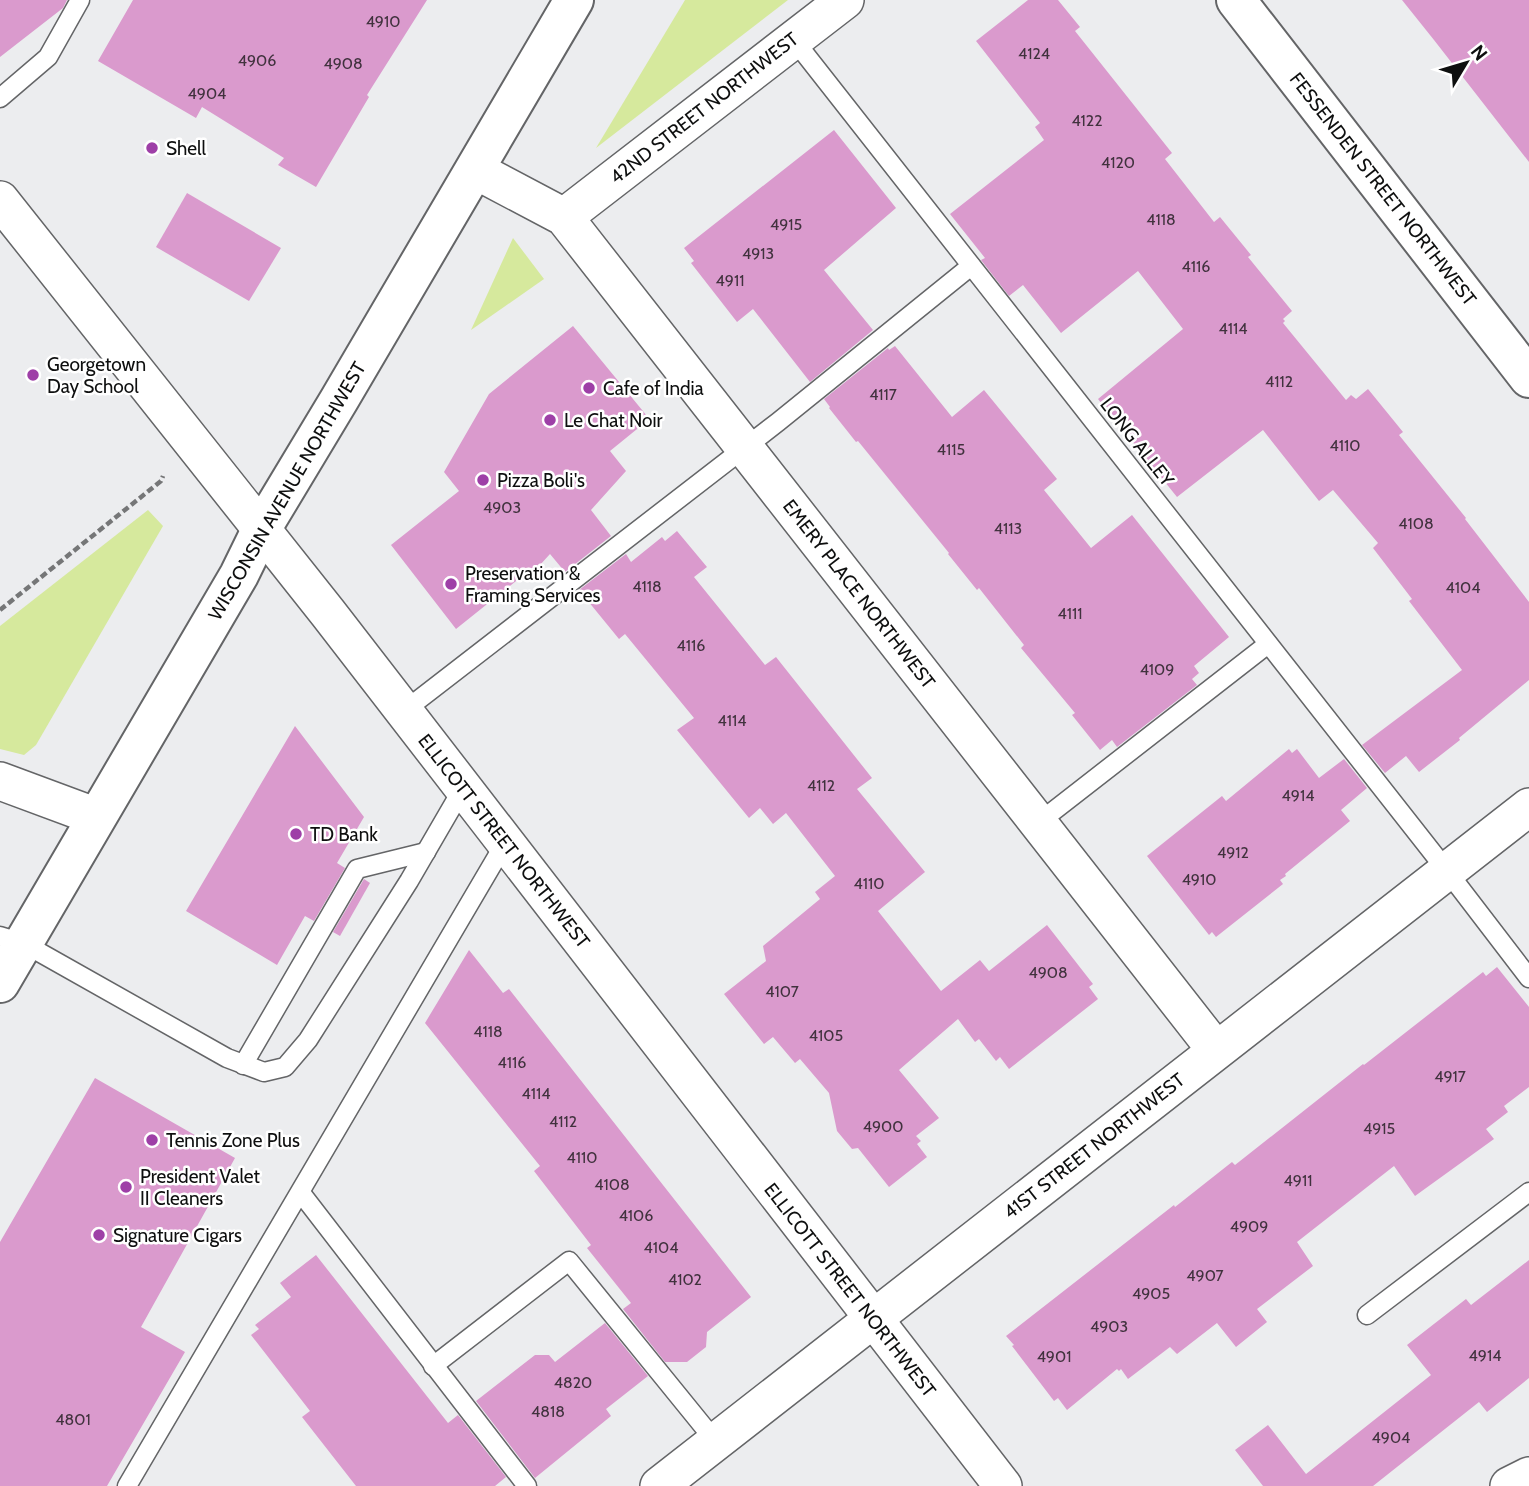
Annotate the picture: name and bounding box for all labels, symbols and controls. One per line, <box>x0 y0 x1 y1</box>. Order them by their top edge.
house number: 4910 <box>366 12 400 31</box>
street label: 42ND STREET NORTHWEST <box>605 27 803 189</box>
north arrow <box>1431 28 1501 98</box>
text: N <box>1466 40 1492 65</box>
house number: 4124 <box>1018 44 1050 63</box>
house number: 4906 <box>238 51 276 70</box>
house number: 4908 <box>323 54 363 73</box>
street label: FESSENDEN STREET NORTHWEST <box>1285 68 1481 310</box>
house number: 4904 <box>188 84 226 103</box>
house number: 4122 <box>1071 111 1103 130</box>
place label: Shell <box>166 137 206 160</box>
marker: Shell <box>144 140 160 156</box>
house number: 4120 <box>1101 153 1135 172</box>
house number: 4118 <box>1146 210 1176 229</box>
house number: 4915 <box>770 215 802 234</box>
house number: 4913 <box>742 244 774 263</box>
house number: 4116 <box>1182 257 1210 276</box>
house number: 4911 <box>716 271 744 290</box>
house number: 4114 <box>1219 319 1247 338</box>
place label: Georgetown Day School <box>47 353 146 398</box>
street label: WISCONSIN AVENUE NORTHWEST <box>203 358 371 624</box>
marker: Georgetown Day School <box>25 367 41 383</box>
house number: 4112 <box>1265 372 1293 391</box>
place label: Cafe of India <box>603 377 704 400</box>
marker: Cafe of India <box>581 380 597 396</box>
house number: 4117 <box>869 385 897 404</box>
street label: LONG ALLEY <box>1095 393 1179 491</box>
place label: Le Chat Noir <box>564 409 663 432</box>
marker: Le Chat Noir <box>542 412 558 428</box>
house number: 4110 <box>1330 436 1360 455</box>
house number: 4115 <box>937 440 965 459</box>
place label: Pizza Boli's <box>497 469 585 492</box>
marker: Pizza Boli's <box>475 472 491 488</box>
street label: EMERY PLACE NORTHWEST <box>778 495 940 693</box>
house number: 4903 <box>483 498 521 517</box>
house number: 4108 <box>1398 514 1434 533</box>
house number: 4113 <box>994 519 1022 538</box>
place label: Preservation & Framing Services <box>465 562 601 607</box>
marker: Preservation & Framing Services <box>443 576 459 592</box>
house number: 4118 <box>632 577 662 596</box>
house number: 4104 <box>1446 578 1480 597</box>
house number: 4111 <box>1058 604 1082 623</box>
house number: 4116 <box>677 636 705 655</box>
house number: 4109 <box>1140 660 1174 679</box>
house number: 4114 <box>718 711 746 730</box>
street label: ELLICOTT STREET NORTHWEST <box>413 729 595 953</box>
house number: 4112 <box>807 776 835 795</box>
house number: 4914 <box>1282 786 1314 805</box>
place label: TD Bank <box>310 823 378 846</box>
marker: TD Bank <box>288 826 304 842</box>
house number: 4912 <box>1217 843 1249 862</box>
house number: 4910 <box>1182 870 1216 889</box>
house number: 4110 <box>854 874 884 893</box>
house number: 4908 <box>1028 963 1068 982</box>
house number: 4107 <box>765 982 799 1001</box>
house number: 4118 <box>473 1022 503 1041</box>
house number: 4105 <box>809 1026 843 1045</box>
house number: 4116 <box>498 1053 526 1072</box>
house number: 4917 <box>1434 1067 1466 1086</box>
street label: 41ST STREET NORTHWEST <box>999 1068 1189 1224</box>
house number: 4114 <box>522 1084 550 1103</box>
house number: 4112 <box>549 1112 577 1131</box>
house number: 4900 <box>863 1117 903 1136</box>
house number: 4915 <box>1363 1119 1395 1138</box>
place label: Tennis Zone Plus <box>166 1129 300 1152</box>
marker: Tennis Zone Plus <box>144 1132 160 1148</box>
house number: 4110 <box>567 1148 597 1167</box>
place label: President Valet II Cleaners <box>140 1165 261 1210</box>
house number: 4911 <box>1284 1171 1312 1190</box>
house number: 4108 <box>594 1175 630 1194</box>
street label: ELLICOTT STREET NORTHWEST <box>759 1178 941 1402</box>
marker: President Valet II Cleaners <box>118 1179 134 1195</box>
house number: 4106 <box>619 1206 653 1225</box>
house number: 4909 <box>1230 1217 1268 1236</box>
place label: Signature Cigars <box>113 1224 242 1247</box>
marker: Signature Cigars <box>91 1227 107 1243</box>
house number: 4104 <box>644 1238 678 1257</box>
house number: 4907 <box>1186 1266 1224 1285</box>
house number: 4102 <box>668 1270 702 1289</box>
house number: 4905 <box>1132 1284 1170 1303</box>
house number: 4903 <box>1090 1317 1128 1336</box>
house number: 4914 <box>1469 1346 1501 1365</box>
house number: 4901 <box>1037 1347 1071 1366</box>
house number: 4820 <box>554 1373 592 1392</box>
house number: 4818 <box>531 1402 565 1421</box>
house number: 4801 <box>55 1410 91 1429</box>
house number: 4904 <box>1372 1428 1410 1447</box>

